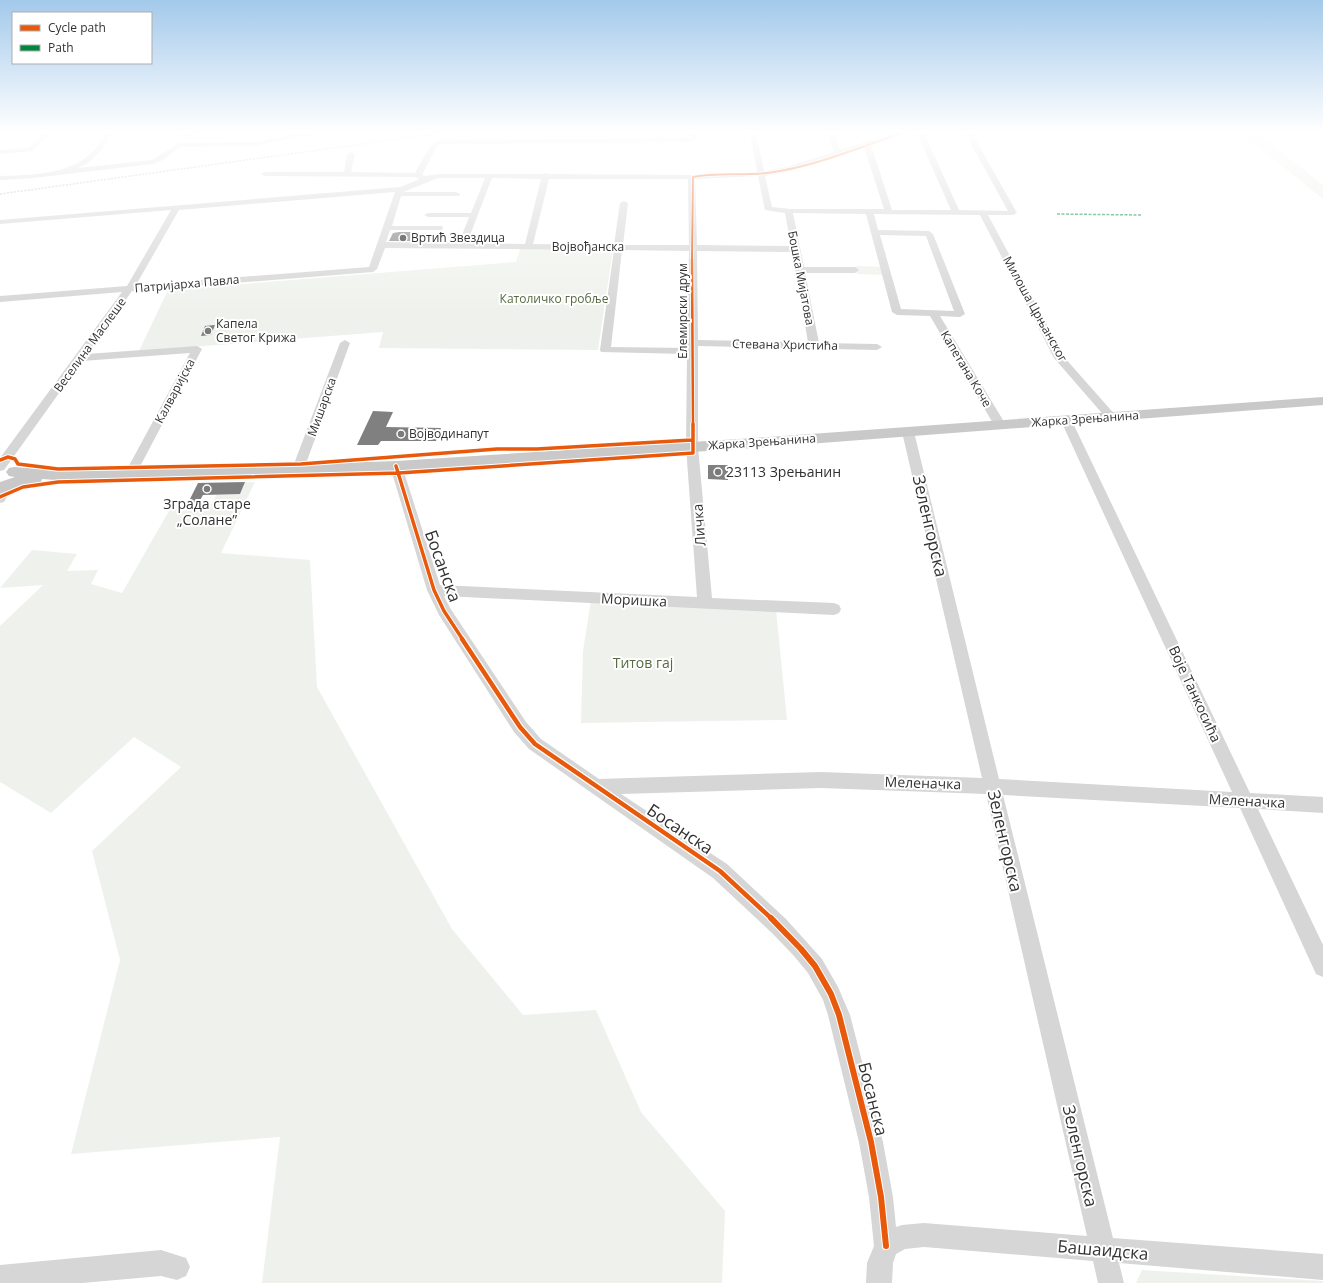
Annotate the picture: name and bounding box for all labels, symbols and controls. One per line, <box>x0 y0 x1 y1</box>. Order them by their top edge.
legend <box>12 12 152 64</box>
text: Cycle path <box>48 19 106 36</box>
text: Path <box>48 39 74 56</box>
place label: Вртић Звездица <box>411 229 505 246</box>
street label: Бошка Мијатова <box>784 229 819 327</box>
marker: Вртић Звездица <box>398 233 408 243</box>
street label: Војвођанска <box>552 238 624 255</box>
street label: Милоша Црњанског <box>999 253 1072 365</box>
street label: Елемирски друм <box>674 263 691 359</box>
street label: Патријарха Павла <box>134 270 240 297</box>
park label: Католичко гробље <box>500 290 609 307</box>
street label: Веселина Маслеше <box>49 294 130 395</box>
place label: Капела Светог Крижа <box>216 315 296 346</box>
marker: Капела Светог Крижа <box>203 326 213 336</box>
street label: Капетана Коче <box>937 327 996 410</box>
street label: Стевана Христића <box>732 335 838 354</box>
street label: Калваријска <box>150 355 199 426</box>
street label: Мишарска <box>303 375 340 439</box>
street label: Жарка Зрењанина <box>1031 406 1139 431</box>
place label: Војводинапут <box>409 425 489 442</box>
marker: Војводинапут <box>396 429 406 439</box>
street label: Жарка Зрењанина <box>708 429 816 454</box>
place label: 23113 Зрењанин <box>726 462 841 481</box>
marker: 23113 Зрењанин <box>713 467 723 477</box>
street label: Зеленгорска <box>908 473 953 579</box>
marker: Зграда старе „Солане” <box>202 484 212 494</box>
place label: Зграда старе „Солане” <box>163 494 251 529</box>
street label: Личка <box>688 503 709 547</box>
street label: Босанска <box>420 526 467 605</box>
street label: Моришка <box>601 588 667 611</box>
street label: Воје Танкосића <box>1165 642 1226 745</box>
park label: Титов гај <box>613 653 673 672</box>
street label: Меленачка <box>884 772 962 793</box>
street label: Зеленгорска <box>983 788 1028 894</box>
street label: Меленачка <box>1208 789 1286 812</box>
street label: Босанска <box>643 798 718 859</box>
street label: Босанска <box>853 1060 894 1138</box>
street label: Зеленгорска <box>1058 1103 1103 1209</box>
street label: Башаидска <box>1057 1234 1150 1265</box>

